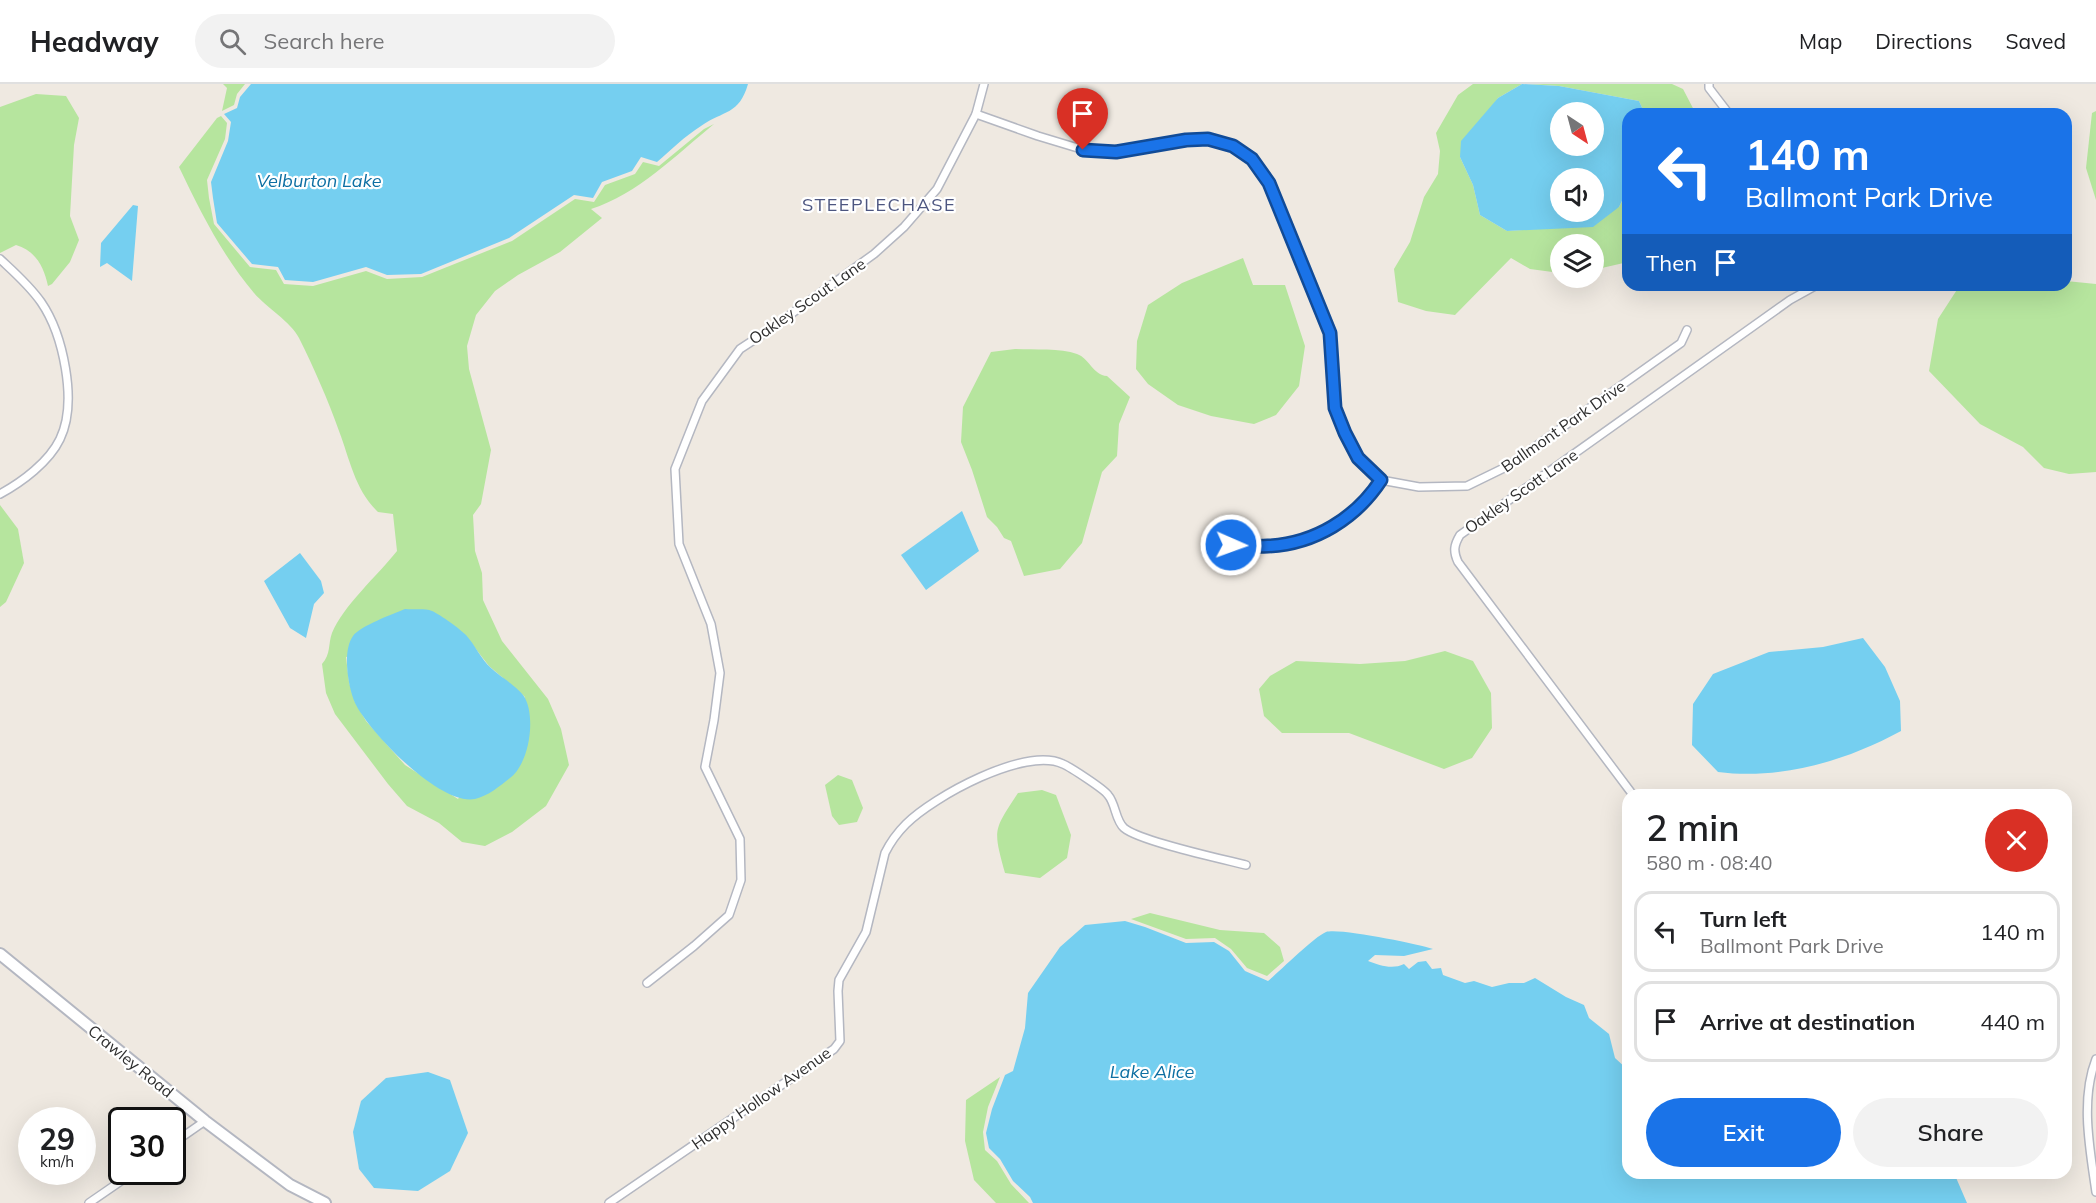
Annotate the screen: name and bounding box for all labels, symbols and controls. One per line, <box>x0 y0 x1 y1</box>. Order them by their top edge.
search box <box>195 14 615 68</box>
text: Headway <box>30 24 159 59</box>
icon: search <box>216 25 249 58</box>
text: Search here <box>264 27 385 55</box>
text: Map <box>1799 28 1842 54</box>
text: Directions <box>1875 28 1972 54</box>
text: Saved <box>2005 28 2066 54</box>
pin <box>1057 88 1108 150</box>
icon: arrive <box>1066 97 1099 130</box>
north arrow <box>1550 102 1604 156</box>
map controls <box>1550 102 1604 288</box>
text: 140 m <box>1745 128 1870 181</box>
icon: left <box>1646 132 1724 210</box>
button: sound <box>1550 168 1604 222</box>
water label: Velburton Lake <box>257 169 382 192</box>
text: Ballmont Park Drive <box>1745 180 1993 214</box>
district label: STEEPLECHASE <box>802 193 956 216</box>
button: layers <box>1550 234 1604 288</box>
icon: arrive <box>1709 246 1742 279</box>
text: Then <box>1646 249 1697 277</box>
street label: Oakley Scout Lane <box>745 253 869 349</box>
street label: Ballmont Park Drive <box>1497 376 1629 476</box>
street label: Oakley Scott Lane <box>1461 444 1581 538</box>
position arrow <box>1199 513 1263 577</box>
text: 2 min <box>1646 805 1740 850</box>
button: close <box>1985 809 2048 872</box>
text: 580 m · 08:40 <box>1646 850 1772 875</box>
text: Turn left <box>1700 905 1787 933</box>
icon: left <box>1649 915 1682 948</box>
text: 140 m <box>1980 918 2045 946</box>
text: Ballmont Park Drive <box>1700 933 1884 958</box>
icon: arrive <box>1649 1005 1682 1038</box>
text: Arrive at destination <box>1700 1008 1915 1036</box>
text: 440 m <box>1980 1008 2045 1036</box>
street label: Crawley Road <box>84 1020 178 1102</box>
street label: Happy Hollow Avenue <box>687 1042 835 1154</box>
water label: Lake Alice <box>1110 1060 1194 1083</box>
button: Exit <box>1646 1098 1841 1167</box>
button: Share <box>1853 1098 2048 1167</box>
speed limit sign: 30 <box>108 1107 186 1185</box>
text: 29 <box>39 1120 75 1158</box>
text: km/h <box>40 1152 74 1171</box>

